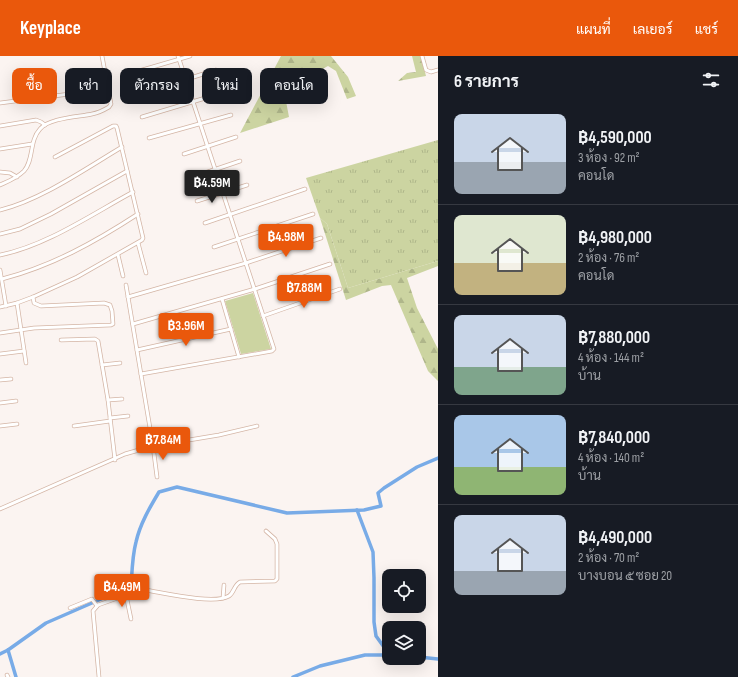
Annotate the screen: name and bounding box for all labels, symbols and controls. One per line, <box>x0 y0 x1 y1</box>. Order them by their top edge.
text: Keyplace <box>20 17 81 40</box>
text: แผนที่ <box>576 21 611 38</box>
text: เลเยอร์ <box>633 21 673 38</box>
text: แชร์ <box>695 21 718 38</box>
chip: ซื้อ <box>12 68 57 104</box>
chip: เช่า <box>65 68 112 104</box>
chip: ตัวกรอง <box>120 68 194 104</box>
chip: ใหม่ <box>202 68 252 104</box>
chip: คอนโด <box>260 68 328 104</box>
icon: filters <box>700 69 722 91</box>
text: 6 รายการ <box>454 72 519 92</box>
text: ฿4,590,000 <box>578 128 652 148</box>
icon: home <box>486 130 534 178</box>
text: 3 ห้อง · 92 m² <box>578 150 640 166</box>
text: คอนโด <box>578 168 614 184</box>
pin: ฿4.59M <box>179 170 245 204</box>
text: ฿4.59M <box>194 175 230 191</box>
pin: ฿4.98M <box>253 224 319 258</box>
text: ฿4,980,000 <box>578 228 652 248</box>
text: ฿4.98M <box>267 229 305 245</box>
icon: home <box>486 231 534 279</box>
text: 2 ห้อง · 76 m² <box>578 250 639 266</box>
text: คอนโด <box>578 268 614 284</box>
pin: ฿7.88M <box>271 275 337 309</box>
text: ฿7.88M <box>286 280 322 296</box>
pin: ฿3.96M <box>153 313 219 347</box>
text: ฿3.96M <box>168 318 204 334</box>
text: ฿7,880,000 <box>578 328 650 348</box>
icon: home <box>486 331 534 379</box>
text: 4 ห้อง · 144 m² <box>578 350 644 366</box>
text: บ้าน <box>578 368 601 384</box>
pin: ฿7.84M <box>130 427 196 461</box>
text: ฿7,840,000 <box>578 428 650 448</box>
icon: home <box>486 431 534 479</box>
text: ฿7.84M <box>145 432 181 448</box>
text: 4 ห้อง · 140 m² <box>578 450 644 466</box>
text: บ้าน <box>578 468 601 484</box>
text: ฿4,490,000 <box>578 528 652 548</box>
icon: home <box>486 531 534 579</box>
text: 2 ห้อง · 70 m² <box>578 550 639 566</box>
text: บางบอน ๕ ซอย 20 <box>578 568 672 584</box>
map controls <box>382 569 426 665</box>
button: locate <box>382 569 426 613</box>
pin: ฿4.49M <box>89 574 155 608</box>
text: ฿4.49M <box>103 579 141 595</box>
button: layers <box>382 621 426 665</box>

